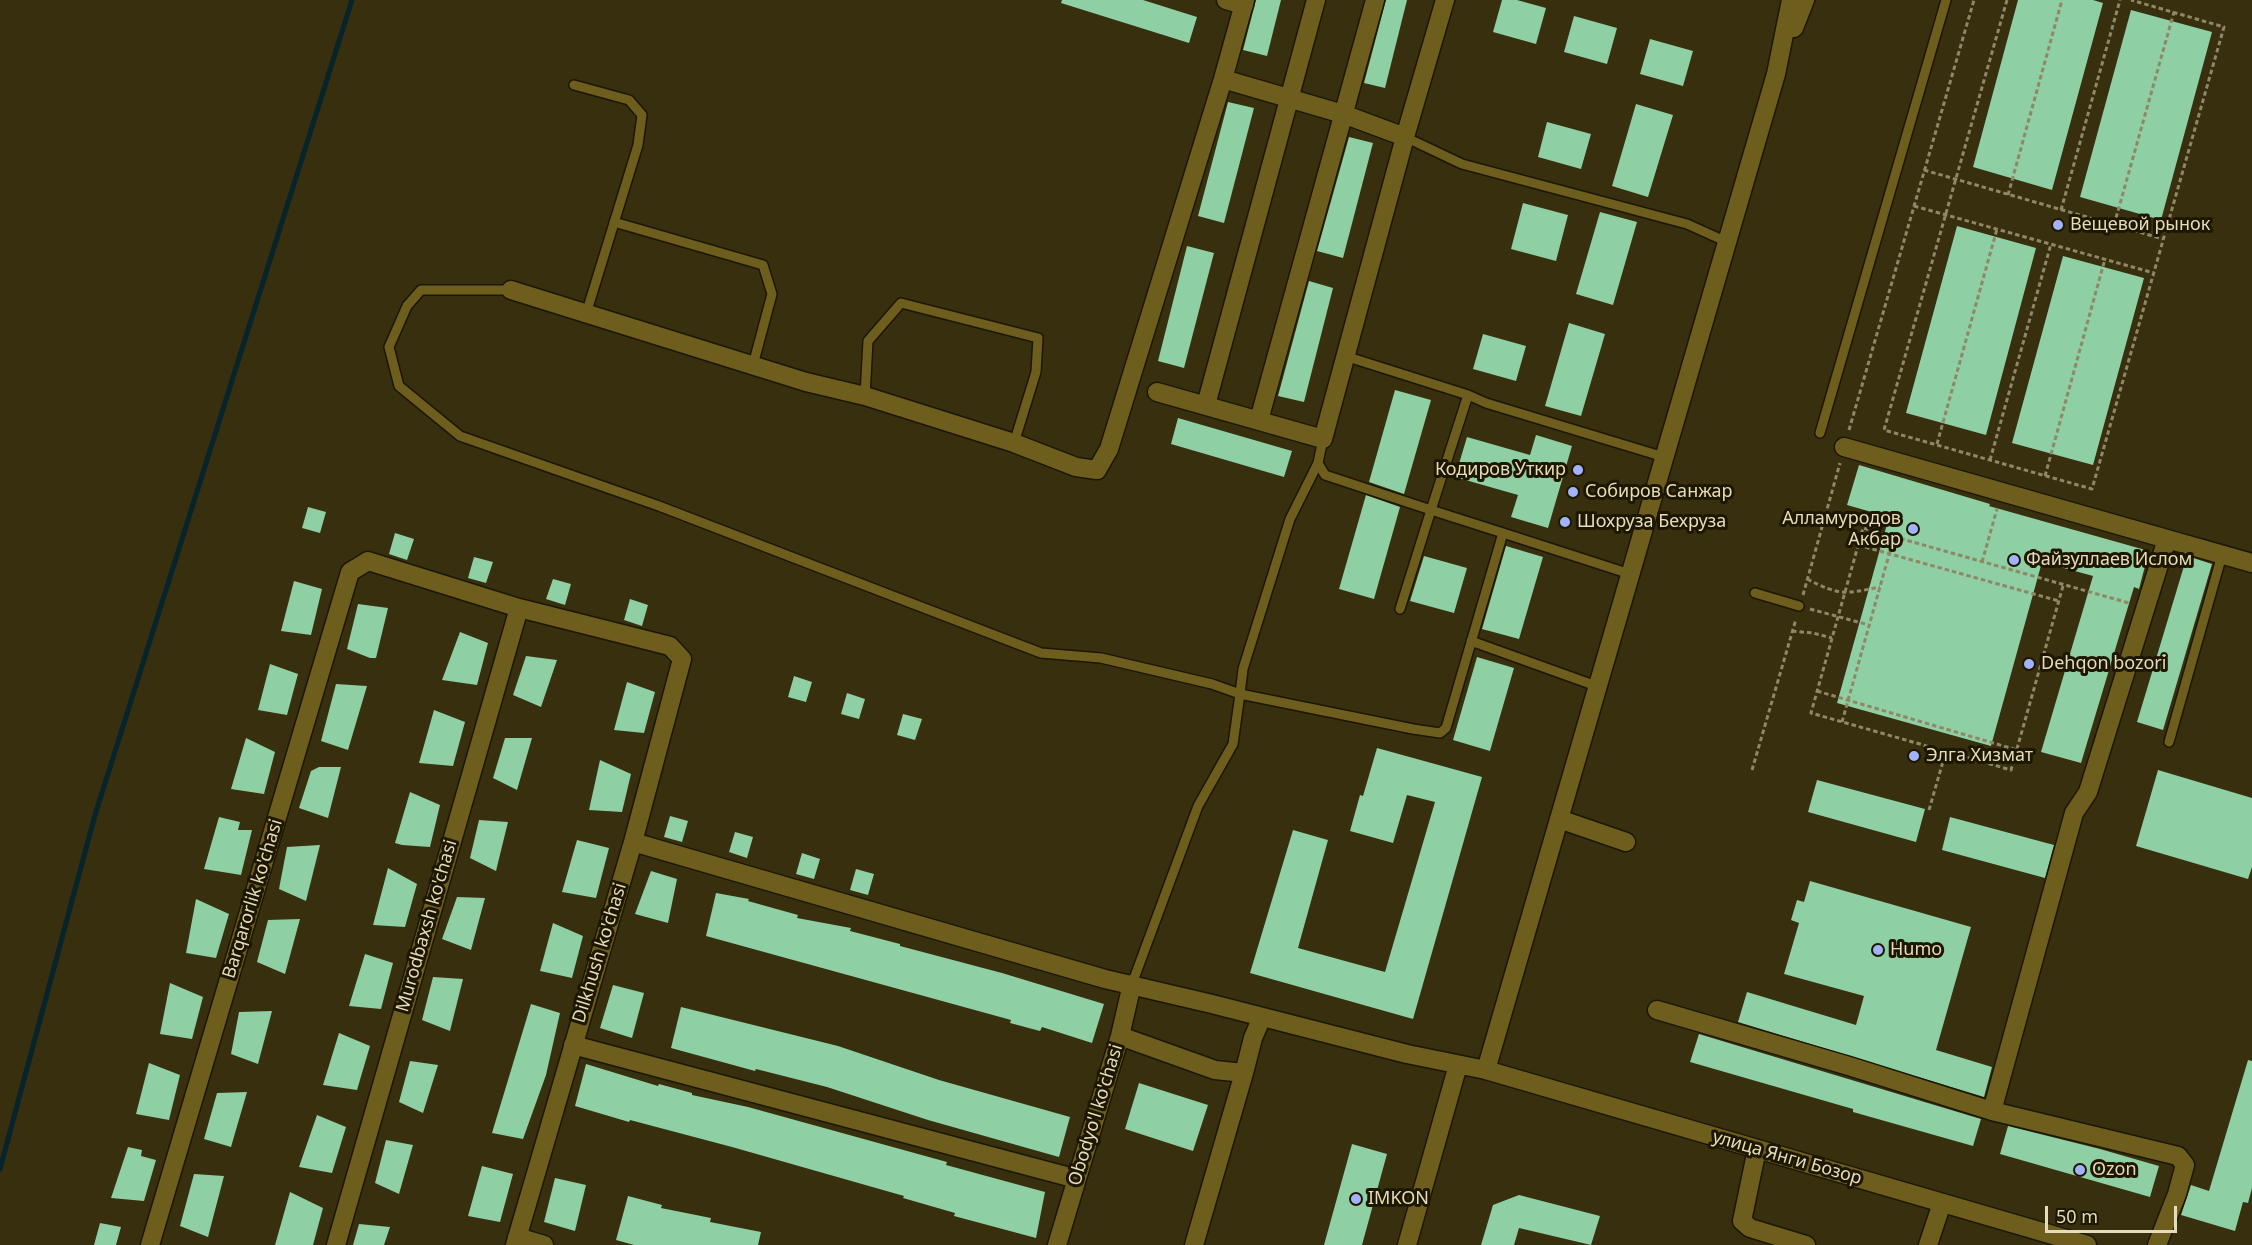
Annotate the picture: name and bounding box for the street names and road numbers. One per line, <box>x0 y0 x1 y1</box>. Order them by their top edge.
street label: Barqarorlik ko'chasi <box>218 817 288 981</box>
street label: Murodbaxsh ko'chasi <box>392 837 462 1015</box>
street label: Dilkhush ko'chasi <box>568 880 632 1026</box>
street label: Obodyo'l ko'chasi <box>1064 1042 1128 1188</box>
street label: улица Янги Бозор <box>1710 1126 1864 1190</box>

